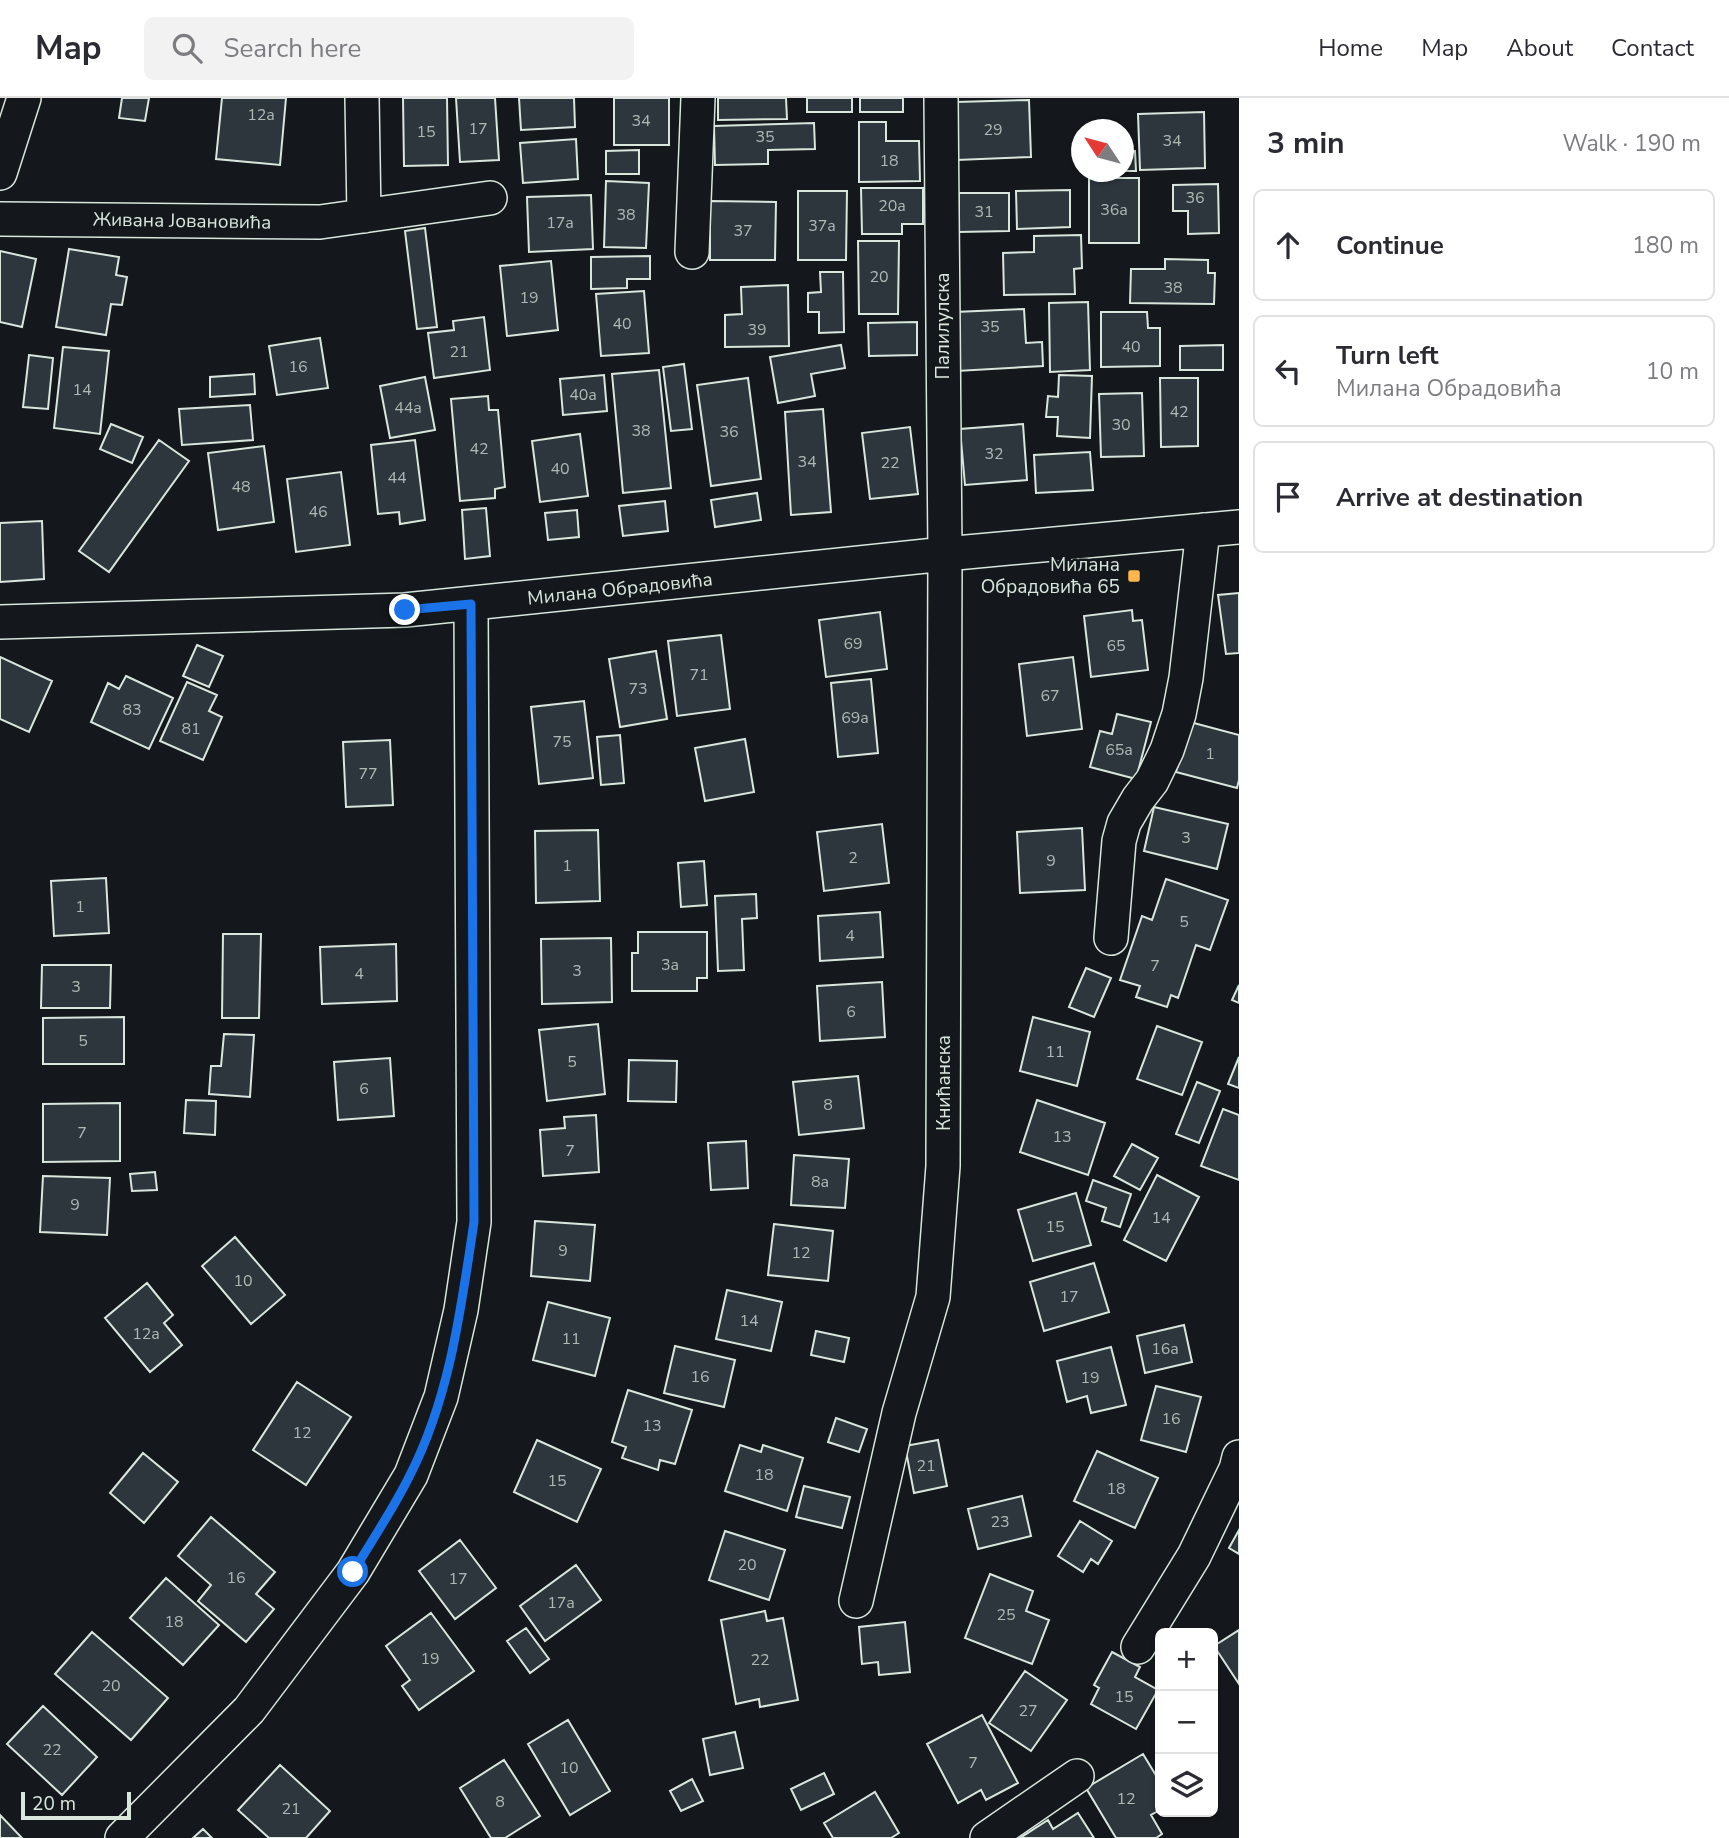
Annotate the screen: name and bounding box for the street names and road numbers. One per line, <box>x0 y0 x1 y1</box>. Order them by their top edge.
street label: Живана Јовановића <box>92 206 272 236</box>
street label: Палилулска <box>930 272 956 380</box>
street label: Милана Обрадовића <box>526 566 714 612</box>
street label: Книћанска <box>931 1035 957 1131</box>

